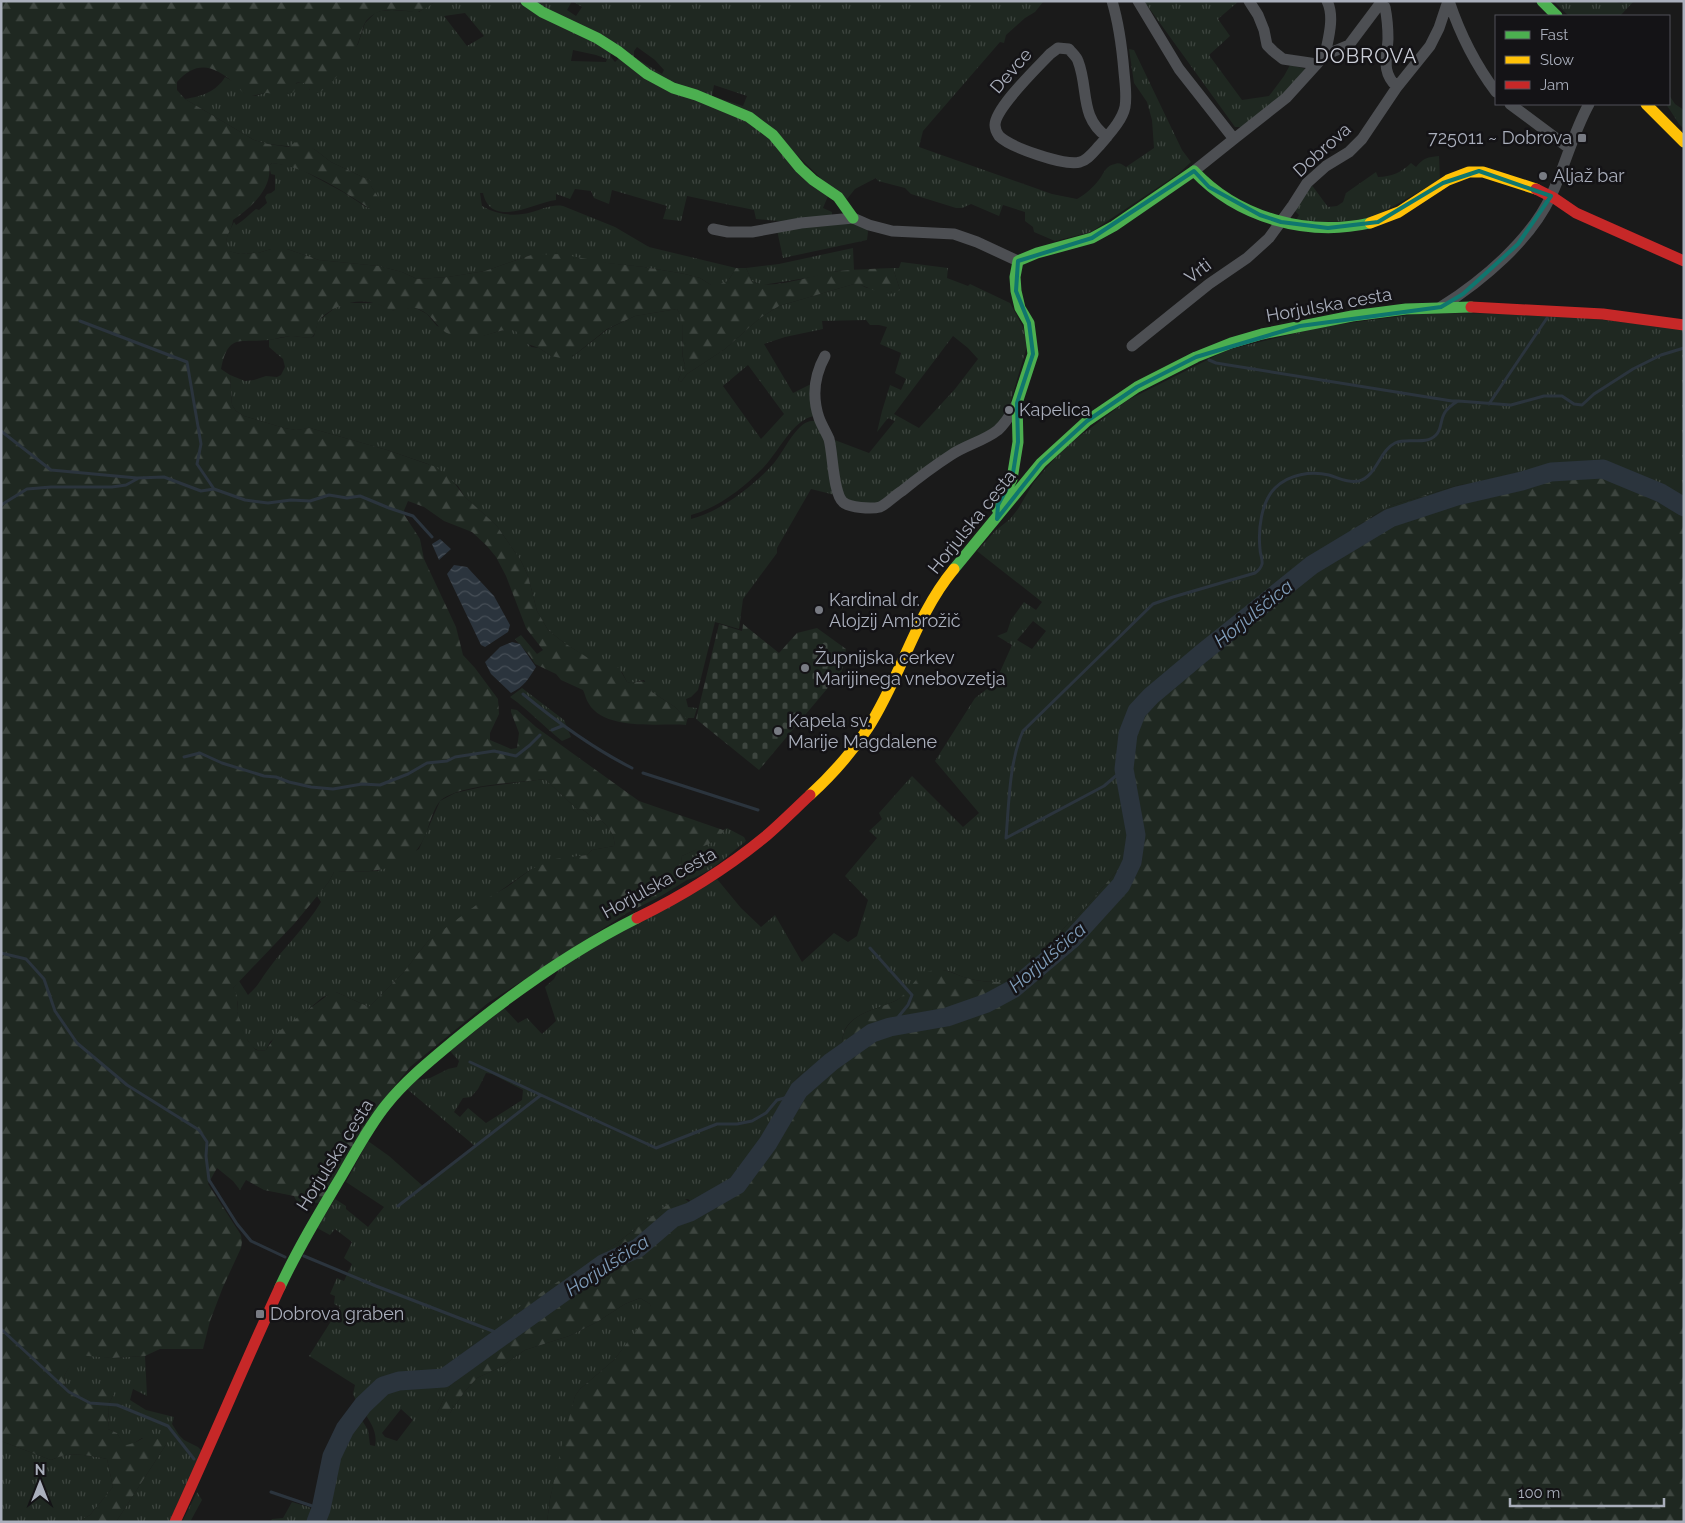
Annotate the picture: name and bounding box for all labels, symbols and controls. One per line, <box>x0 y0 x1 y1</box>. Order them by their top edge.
legend <box>1495 15 1670 105</box>
text: Fast <box>1540 26 1568 44</box>
street label: Devce <box>985 44 1036 97</box>
district label: DOBROVA <box>1314 44 1418 68</box>
text: Slow <box>1540 51 1574 69</box>
text: Jam <box>1540 76 1569 94</box>
street label: Dobrova <box>1289 118 1355 181</box>
place label: 725011 ~ Dobrova <box>1428 127 1572 148</box>
marker: 725011 ~ Dobrova <box>1576 132 1588 144</box>
place label: Aljaž bar <box>1553 165 1625 186</box>
marker: Aljaž bar <box>1537 170 1549 182</box>
street label: Vrti <box>1180 254 1215 287</box>
street label: Horjulska cesta <box>1264 283 1393 326</box>
place label: Kapelica <box>1019 399 1091 420</box>
marker: Kapelica <box>1003 404 1015 416</box>
street label: Horjulska cesta <box>923 466 1020 578</box>
water label: Horjulščica <box>1209 575 1297 651</box>
place label: Kardinal dr. Alojzij Ambrožič <box>829 589 961 631</box>
marker: Kardinal dr. Alojzij Ambrožič <box>813 604 825 616</box>
place label: Župnijska cerkev Marijinega vnebovzetja <box>815 646 1006 689</box>
marker: Župnijska cerkev Marijinega vnebovzetja <box>799 662 811 674</box>
place label: Kapela sv. Marije Magdalene <box>788 710 938 752</box>
marker: Kapela sv. Marije Magdalene <box>772 725 784 737</box>
street label: Horjulska cesta <box>598 843 720 923</box>
water label: Horjulščica <box>1004 918 1090 996</box>
street label: Horjulska cesta <box>292 1095 377 1214</box>
water label: Horjulščica <box>561 1230 653 1300</box>
place label: Dobrova graben <box>270 1303 404 1324</box>
marker: Dobrova graben <box>254 1308 266 1320</box>
north arrow <box>15 1458 65 1508</box>
text: N <box>35 1462 45 1478</box>
scale bar <box>1510 1476 1664 1508</box>
text: 100 m <box>1518 1484 1560 1502</box>

